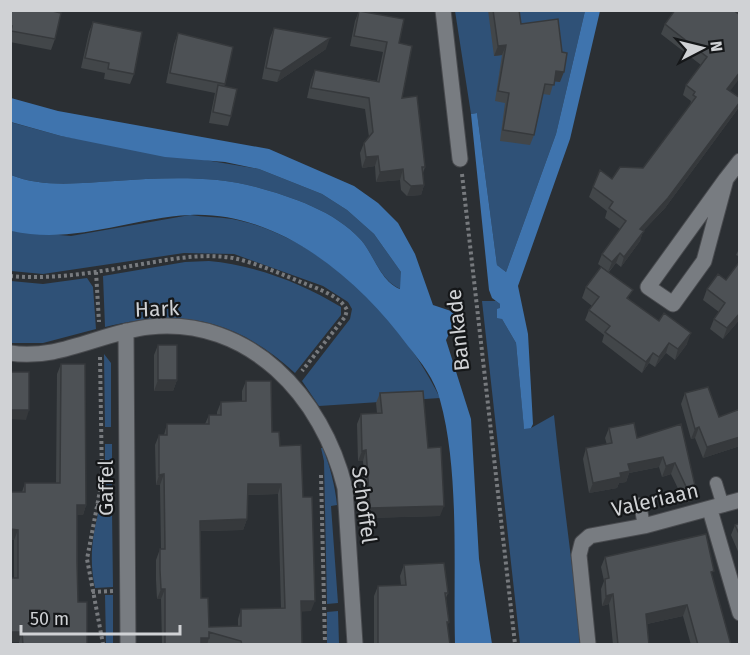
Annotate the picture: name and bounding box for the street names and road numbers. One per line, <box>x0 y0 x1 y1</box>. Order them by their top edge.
street label: Bankade <box>441 288 475 372</box>
street label: Hark <box>134 295 180 323</box>
street label: Gaffel <box>93 460 119 516</box>
street label: Schoffel <box>346 465 382 545</box>
street label: Valeriaan <box>609 477 701 523</box>

